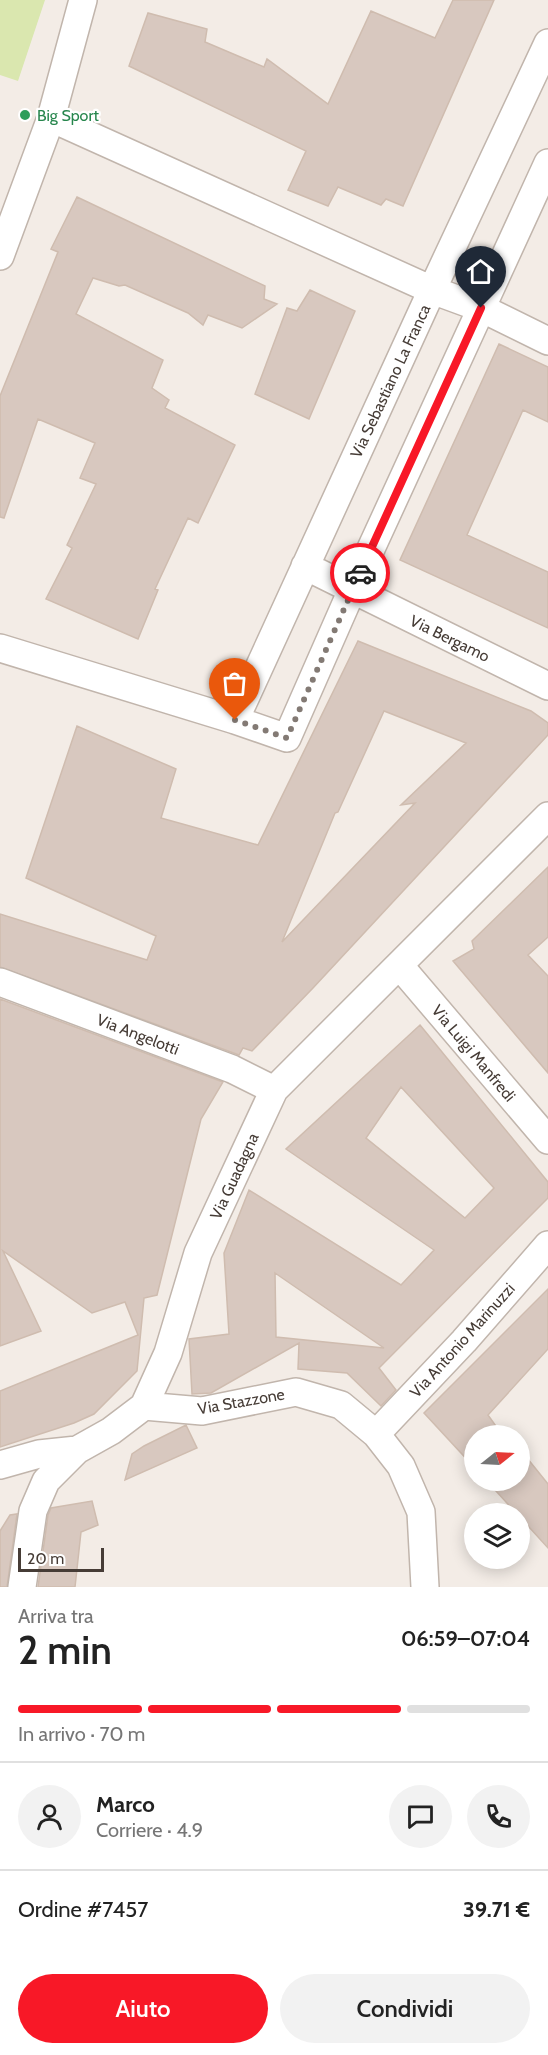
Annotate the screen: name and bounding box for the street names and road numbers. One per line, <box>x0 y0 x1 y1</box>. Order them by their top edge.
street label: Via Sebastiano La Franca <box>347 301 435 461</box>
street label: Via Bergamo <box>407 611 493 666</box>
street label: Via Luigi Manfredi <box>428 1001 520 1105</box>
street label: Via Angelotti <box>94 1010 182 1059</box>
street label: Via Guadagna <box>206 1130 263 1222</box>
street label: Via Antonio Marinuzzi <box>406 1279 519 1401</box>
street label: Via Stazzone <box>196 1384 286 1419</box>

